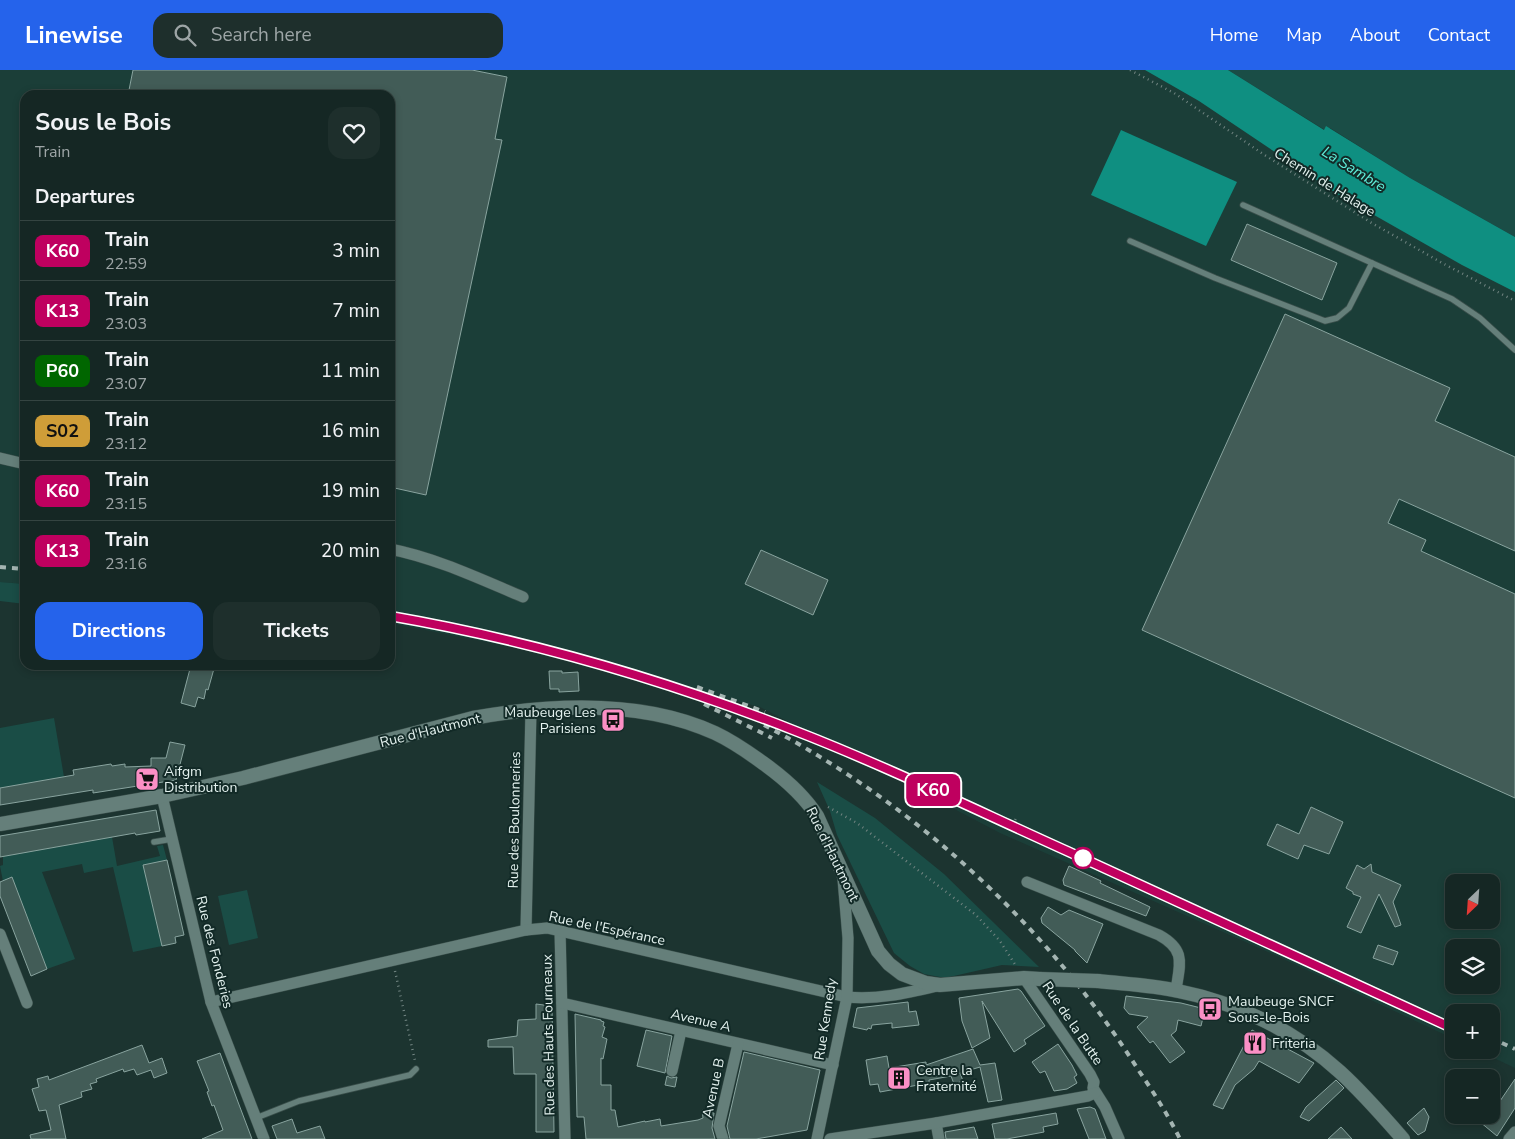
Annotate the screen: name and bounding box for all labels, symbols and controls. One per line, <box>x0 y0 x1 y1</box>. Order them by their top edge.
search box <box>153 13 503 58</box>
text: Linewise <box>25 19 123 51</box>
icon: search <box>171 21 199 49</box>
text: Search here <box>211 22 312 48</box>
text: Home <box>1210 23 1258 47</box>
text: Map <box>1286 23 1322 47</box>
text: About <box>1350 23 1400 47</box>
text: Contact <box>1428 23 1490 47</box>
text: Sous le Bois <box>35 106 171 138</box>
button: heart <box>328 107 380 159</box>
text: Train <box>35 141 70 163</box>
water label: La Sambre <box>1318 141 1390 197</box>
street label: Chemin de Halage <box>1270 144 1379 221</box>
text: Departures <box>35 184 135 210</box>
text: Train <box>105 227 149 253</box>
text: 3 min <box>332 238 380 264</box>
text: K60 <box>46 239 79 263</box>
text: 22:59 <box>105 253 147 275</box>
text: Train <box>105 287 149 313</box>
text: 7 min <box>332 298 380 324</box>
text: K13 <box>46 299 79 323</box>
text: 23:03 <box>105 313 147 335</box>
text: Train <box>105 347 149 373</box>
text: 11 min <box>321 358 380 384</box>
text: P60 <box>46 359 79 383</box>
text: 23:07 <box>105 373 147 395</box>
text: Train <box>105 407 149 433</box>
text: 16 min <box>321 418 380 444</box>
text: S02 <box>46 419 79 443</box>
text: 23:12 <box>105 433 147 455</box>
text: Train <box>105 467 149 493</box>
text: 19 min <box>321 478 380 504</box>
text: K60 <box>46 479 79 503</box>
text: 23:15 <box>105 493 147 515</box>
text: Train <box>105 527 149 553</box>
text: 20 min <box>321 538 380 564</box>
text: K13 <box>46 539 79 563</box>
text: 23:16 <box>105 553 147 575</box>
button: Directions <box>35 602 203 660</box>
button: Tickets <box>213 602 380 660</box>
place label: Maubeuge Les Parisiens <box>504 703 596 738</box>
bus stop icon: Maubeuge Les Parisiens <box>600 707 626 733</box>
street label: Rue d'Hautmont <box>378 709 482 752</box>
street label: Rue des Boulonneries <box>504 751 525 889</box>
place label: Aifgm Distribution <box>164 762 237 797</box>
supermarket icon: Aifgm Distribution <box>134 766 160 792</box>
line badge: K60 <box>904 774 962 806</box>
text: K60 <box>916 778 950 802</box>
street label: Rue d'Hautmont <box>801 804 864 905</box>
unlabelled marker <box>1072 847 1094 869</box>
north arrow <box>1445 874 1500 929</box>
map controls <box>1445 874 1500 1124</box>
street label: Rue des Fonderies <box>191 894 238 1011</box>
street label: Rue de l'Espérance <box>547 907 667 950</box>
button: layers <box>1445 939 1500 994</box>
street label: Rue des Hauts Fourneaux <box>538 953 559 1116</box>
street label: Rue Kennedy <box>810 976 841 1062</box>
street label: Rue de la Butte <box>1038 978 1108 1069</box>
place label: Maubeuge SNCF Sous-le-Bois <box>1228 992 1334 1027</box>
bus stop icon: Maubeuge SNCF Sous-le-Bois <box>1197 996 1223 1022</box>
street label: Avenue A <box>669 1004 733 1037</box>
button: + <box>1445 1004 1500 1059</box>
restaurant icon: Friteria <box>1242 1030 1268 1056</box>
place label: Friteria <box>1272 1034 1316 1053</box>
street label: Avenue B <box>698 1056 729 1120</box>
place label: Centre la Fraternité <box>916 1061 977 1096</box>
building icon: Centre la Fraternité <box>886 1065 912 1091</box>
button: − <box>1445 1069 1500 1124</box>

